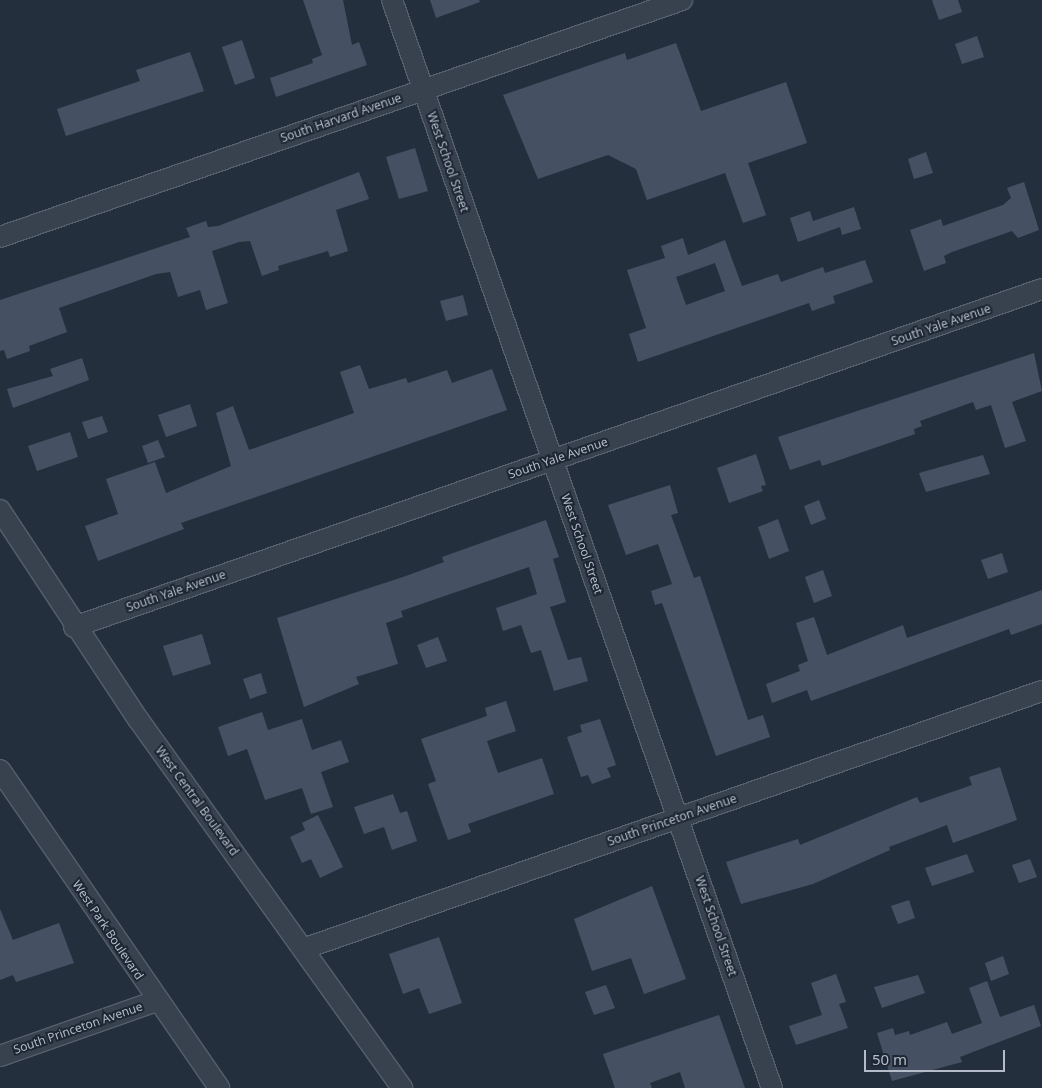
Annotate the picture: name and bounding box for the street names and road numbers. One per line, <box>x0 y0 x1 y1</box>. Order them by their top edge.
street label: South Harvard Avenue <box>279 91 403 145</box>
street label: West School Street <box>424 110 472 214</box>
street label: South Yale Avenue <box>889 301 993 349</box>
street label: South Yale Avenue <box>506 434 610 482</box>
street label: West School Street <box>558 492 606 596</box>
street label: South Yale Avenue <box>124 567 228 615</box>
street label: West Central Boulevard <box>152 744 242 858</box>
street label: South Princeton Avenue <box>606 791 738 849</box>
street label: West School Street <box>692 874 740 978</box>
street label: West Park Boulevard <box>69 878 147 982</box>
street label: South Princeton Avenue <box>12 999 144 1057</box>

